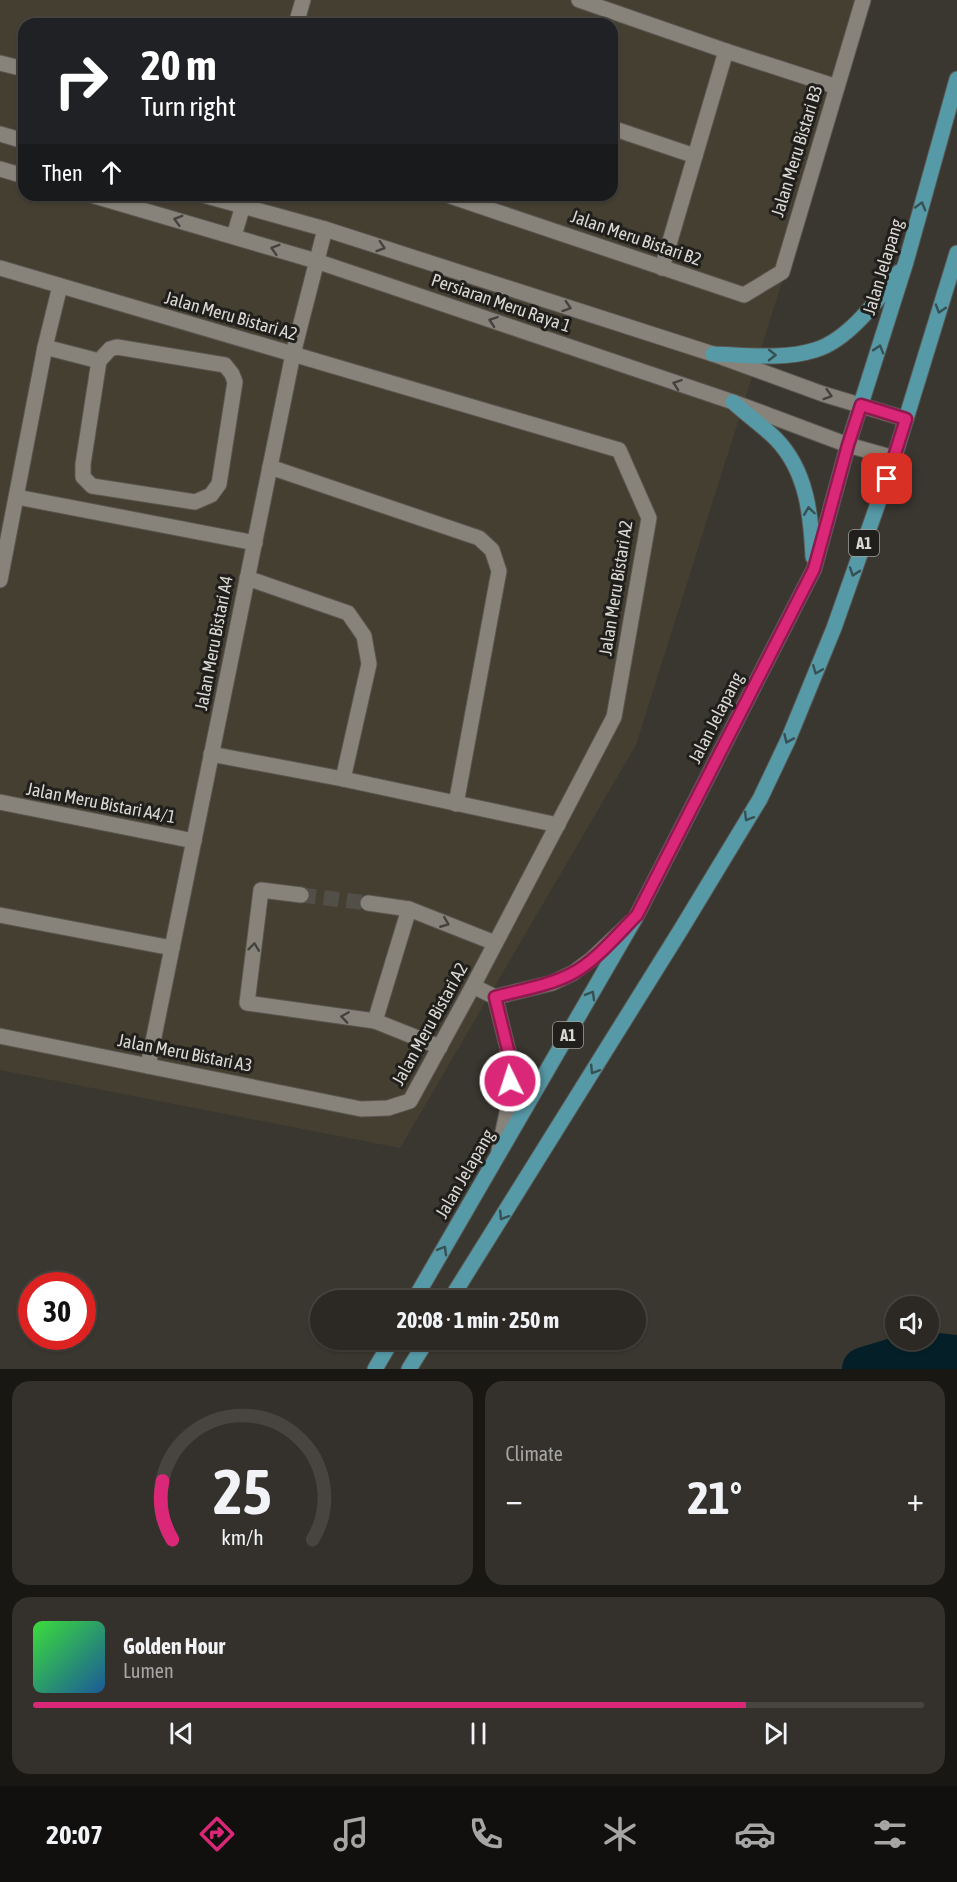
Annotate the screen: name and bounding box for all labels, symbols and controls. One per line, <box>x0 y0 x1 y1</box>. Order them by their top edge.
text: 20 m <box>141 41 216 89</box>
icon: right <box>42 42 120 120</box>
street label: Jalan Meru Bistari B3 <box>767 82 827 219</box>
text: Turn right <box>141 91 236 122</box>
icon: ahead <box>95 156 128 189</box>
text: Then <box>42 160 83 186</box>
one-way arrow <box>914 201 927 211</box>
street label: Jalan Meru Bistari B2 <box>568 205 704 270</box>
one-way arrow <box>173 215 183 227</box>
street label: Jalan Jelapang <box>858 216 907 317</box>
one-way arrow <box>375 240 386 253</box>
one-way arrow <box>270 244 281 256</box>
street label: Persiaran Meru Raya 1 <box>429 269 574 336</box>
street label: Jalan Meru Bistari A2 <box>162 287 300 344</box>
one-way arrow <box>561 300 572 312</box>
one-way arrow <box>935 303 947 314</box>
one-way arrow <box>488 316 499 329</box>
one-way arrow <box>871 344 884 355</box>
one-way arrow <box>767 349 776 361</box>
one-way arrow <box>673 378 683 391</box>
one-way arrow <box>822 388 833 400</box>
pin <box>861 453 912 504</box>
icon: arrive <box>870 462 903 495</box>
one-way arrow <box>803 507 815 516</box>
street label: Jalan Meru Bistari A2 <box>594 519 637 657</box>
road number: A1 <box>849 530 879 556</box>
one-way arrow <box>848 567 861 577</box>
street label: Jalan Meru Bistari A4 <box>190 574 237 712</box>
one-way arrow <box>812 664 824 675</box>
street label: Jalan Jelapang <box>684 669 747 767</box>
one-way arrow <box>783 733 795 744</box>
street label: Jalan Meru Bistari A4/1 <box>25 778 177 827</box>
one-way arrow <box>744 811 756 821</box>
one-way arrow <box>439 916 449 929</box>
one-way arrow <box>247 942 259 951</box>
street label: Jalan Meru Bistari A2 <box>387 959 472 1089</box>
one-way arrow <box>583 991 595 1002</box>
one-way arrow <box>340 1011 350 1023</box>
road number: A1 <box>553 1022 583 1048</box>
street label: Jalan Meru Bistari A3 <box>116 1029 254 1076</box>
position arrow <box>478 1049 542 1113</box>
one-way arrow <box>590 1064 602 1074</box>
street label: Jalan Jelapang <box>431 1125 499 1222</box>
one-way arrow <box>499 1209 510 1220</box>
one-way arrow <box>436 1246 448 1256</box>
speed limit sign: 30 <box>18 1272 96 1350</box>
map controls <box>885 1296 939 1350</box>
button: sound <box>885 1296 939 1350</box>
text: 20:08 · 1 min · 250 m <box>397 1307 559 1333</box>
text: Climate <box>506 1442 563 1465</box>
text: 25 <box>213 1456 272 1527</box>
text: 21° <box>687 1472 742 1524</box>
text: − <box>506 1480 523 1518</box>
text: + <box>907 1480 924 1518</box>
text: km/h <box>221 1525 264 1550</box>
text: Golden Hour <box>123 1633 225 1659</box>
text: Lumen <box>123 1659 174 1682</box>
icon: previous <box>165 1717 198 1750</box>
icon: pause <box>462 1717 495 1750</box>
icon: next <box>759 1717 792 1750</box>
icon: directions <box>196 1813 238 1855</box>
icon: music <box>330 1813 372 1855</box>
icon: phone <box>465 1813 507 1855</box>
icon: climate <box>599 1813 641 1855</box>
icon: car <box>734 1813 776 1855</box>
icon: filters <box>869 1813 911 1855</box>
text: 20:07 <box>46 1819 103 1850</box>

